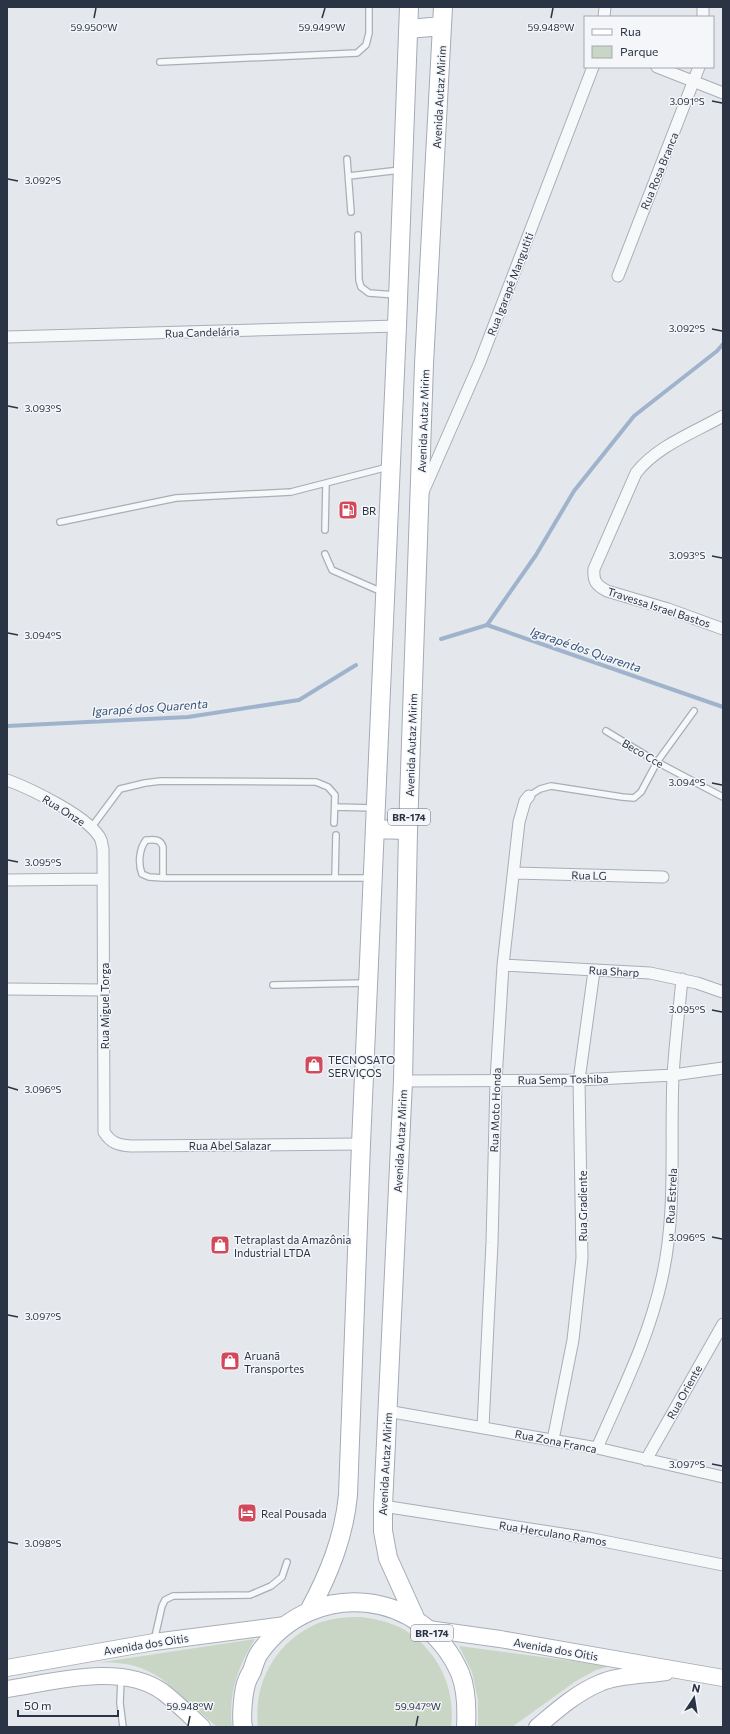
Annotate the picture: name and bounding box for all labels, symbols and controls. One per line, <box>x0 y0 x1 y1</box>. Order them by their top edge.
legend <box>584 16 714 68</box>
text: 59.950°W <box>70 21 118 33</box>
text: 59.949°W <box>299 21 345 33</box>
text: 59.948°W <box>528 21 574 33</box>
text: Rua <box>620 24 641 38</box>
text: Parque <box>620 44 658 58</box>
street label: Avenida Autaz Mirim <box>430 45 448 149</box>
text: 3.091°S <box>669 95 705 107</box>
street label: Rua Rosa Branca <box>638 130 680 212</box>
text: 3.092°S <box>25 174 61 186</box>
street label: Rua Igarapé Mangutiti <box>484 230 536 338</box>
text: 3.092°S <box>669 322 705 334</box>
street label: Rua Candelária <box>165 324 239 340</box>
street label: Avenida Autaz Mirim <box>415 369 431 473</box>
text: 3.093°S <box>25 402 61 414</box>
fuel station icon: BR <box>337 499 359 521</box>
place label: BR <box>362 504 377 517</box>
text: 3.093°S <box>669 549 705 561</box>
street label: Travessa Israel Bastos <box>606 584 712 630</box>
water label: Igarapé dos Quarenta <box>529 623 643 675</box>
text: 3.094°S <box>25 629 62 641</box>
street label: Avenida Autaz Mirim <box>403 693 419 797</box>
water label: Igarapé dos Quarenta <box>92 696 208 718</box>
street label: Beco Cce <box>620 736 666 770</box>
text: 3.094°S <box>669 776 706 788</box>
street label: Rua Onze <box>40 792 88 828</box>
road number: BR-174 <box>388 809 430 825</box>
text: 3.095°S <box>25 856 61 868</box>
street label: Rua LG <box>571 868 607 882</box>
street label: Rua Miguel Torga <box>98 963 111 1049</box>
street label: Rua Sharp <box>588 963 640 979</box>
text: 3.095°S <box>669 1003 705 1015</box>
place label: TECNOSATO SERVIÇOS <box>328 1053 395 1079</box>
shop icon: TECNOSATO SERVIÇOS <box>303 1054 325 1076</box>
street label: Rua Moto Honda <box>487 1067 503 1153</box>
street label: Rua Semp Toshiba <box>517 1072 609 1086</box>
text: 3.096°S <box>25 1083 62 1095</box>
street label: Avenida Autaz Mirim <box>391 1089 409 1193</box>
street label: Rua Abel Salazar <box>189 1139 272 1152</box>
street label: Rua Estrela <box>663 1168 679 1224</box>
street label: Rua Gradiente <box>576 1170 589 1241</box>
text: 3.096°S <box>669 1231 706 1243</box>
place label: Tetraplast da Amazônia Industrial LTDA <box>234 1233 351 1259</box>
shop icon: Tetraplast da Amazônia Industrial LTDA <box>209 1234 231 1256</box>
text: 3.097°S <box>25 1310 61 1322</box>
place label: Aruanã Transportes <box>244 1349 304 1375</box>
shop icon: Aruanã Transportes <box>219 1350 241 1372</box>
street label: Rua Oriente <box>664 1363 704 1421</box>
street label: Avenida Autaz Mirim <box>376 1412 394 1516</box>
street label: Rua Zona Franca <box>514 1427 598 1455</box>
text: 3.097°S <box>669 1458 705 1470</box>
hotel icon: Real Pousada <box>236 1502 258 1524</box>
place label: Real Pousada <box>261 1507 327 1520</box>
street label: Rua Herculano Ramos <box>498 1518 608 1548</box>
text: 3.098°S <box>25 1537 62 1549</box>
road number: BR-174 <box>411 1625 453 1641</box>
street label: Avenida dos Oitis <box>103 1631 189 1657</box>
street label: Avenida dos Oitis <box>513 1635 599 1663</box>
north arrow <box>674 1678 714 1718</box>
text: N <box>691 1681 702 1695</box>
scale bar <box>18 1692 118 1718</box>
text: 50 m <box>24 1698 52 1712</box>
text: 59.948°W <box>167 1700 213 1712</box>
text: 59.947°W <box>395 1700 441 1712</box>

